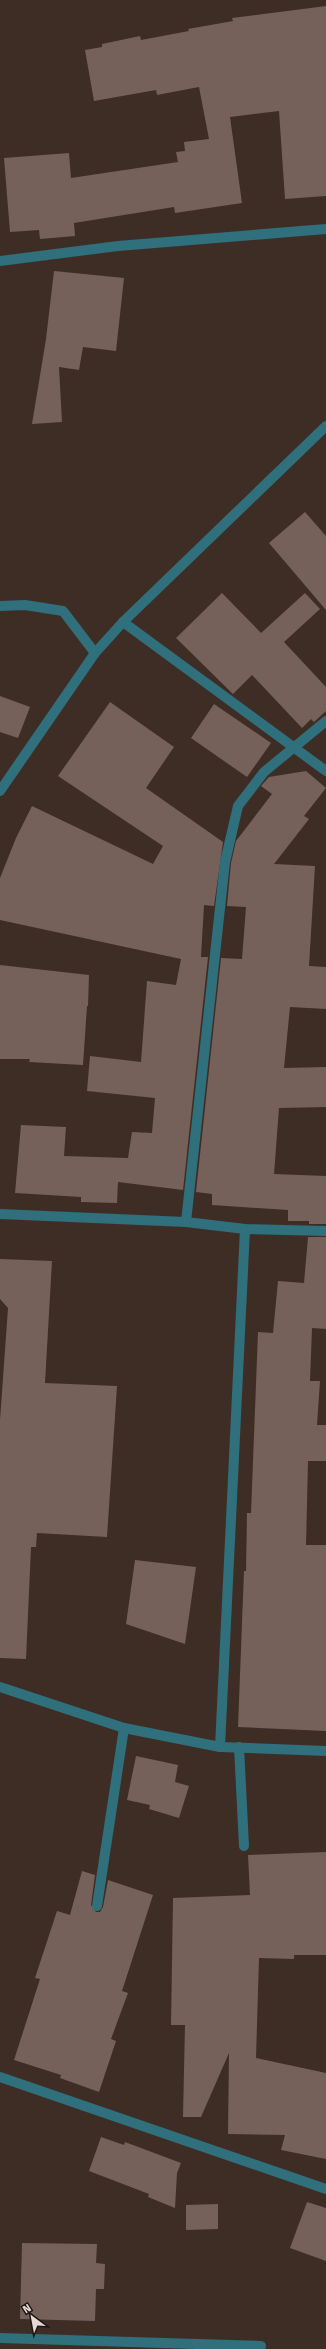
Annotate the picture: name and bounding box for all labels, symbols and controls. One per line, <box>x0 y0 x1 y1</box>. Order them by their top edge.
north arrow <box>12 2297 52 2337</box>
text: N <box>20 2301 34 2316</box>

